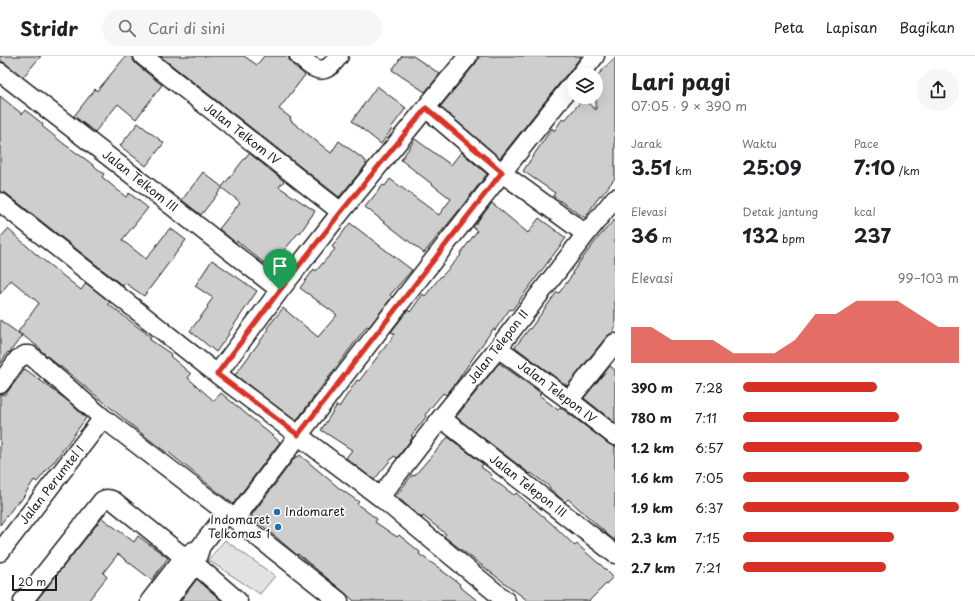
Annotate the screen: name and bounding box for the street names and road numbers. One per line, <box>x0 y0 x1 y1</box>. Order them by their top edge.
street label: Jalan Telkom IV <box>201 98 285 169</box>
street label: Jalan Telkom III <box>99 145 182 215</box>
street label: Jalan Telepon II <box>463 305 532 387</box>
street label: Jalan Telepon IV <box>514 356 601 427</box>
street label: Jalan Perumtel I <box>15 441 88 528</box>
street label: Jalan Telepon III <box>486 449 571 521</box>

